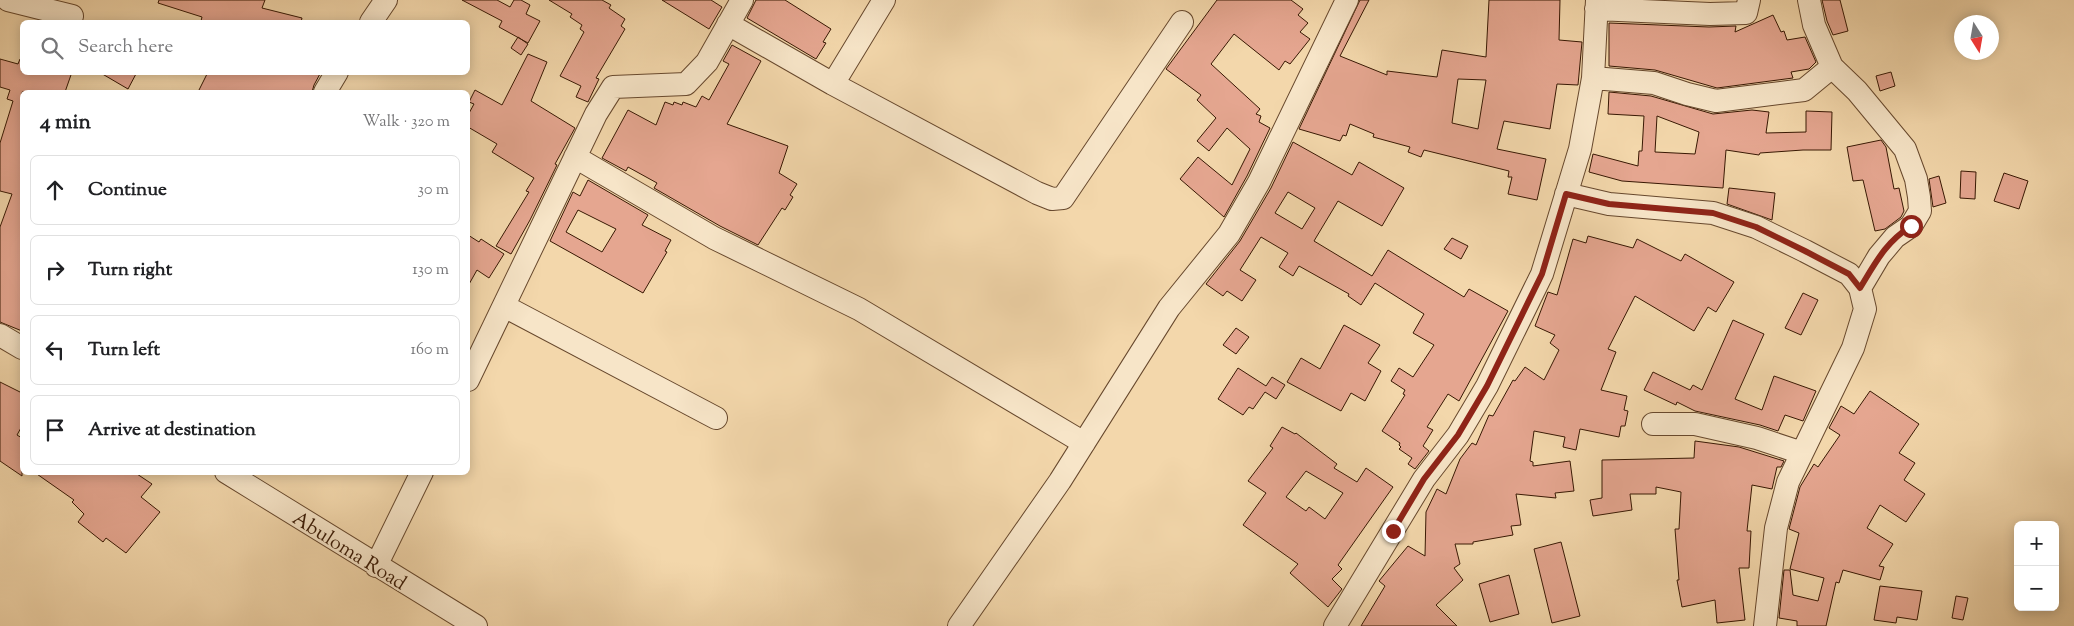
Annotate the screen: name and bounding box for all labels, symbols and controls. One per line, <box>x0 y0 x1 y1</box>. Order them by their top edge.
north arrow <box>1954 15 1999 60</box>
search box <box>20 20 470 75</box>
icon: search <box>38 34 66 62</box>
text: Search here <box>78 34 173 61</box>
text: 4 min <box>40 108 91 138</box>
text: Walk · 320 m <box>363 111 450 134</box>
icon: ahead <box>41 176 69 204</box>
text: Continue <box>88 177 167 204</box>
text: 30 m <box>418 179 449 202</box>
route start <box>1900 215 1923 238</box>
icon: right <box>41 256 69 284</box>
text: Turn right <box>88 257 172 284</box>
text: 130 m <box>412 259 449 282</box>
icon: left <box>41 336 69 364</box>
text: Turn left <box>88 337 160 364</box>
text: 160 m <box>411 339 449 362</box>
icon: arrive <box>41 416 69 444</box>
text: Arrive at destination <box>88 417 256 444</box>
street label: Abuloma Road <box>286 505 411 599</box>
route end <box>1382 520 1405 543</box>
map controls <box>2014 521 2059 611</box>
button: + <box>2014 521 2059 566</box>
button: − <box>2014 566 2059 611</box>

